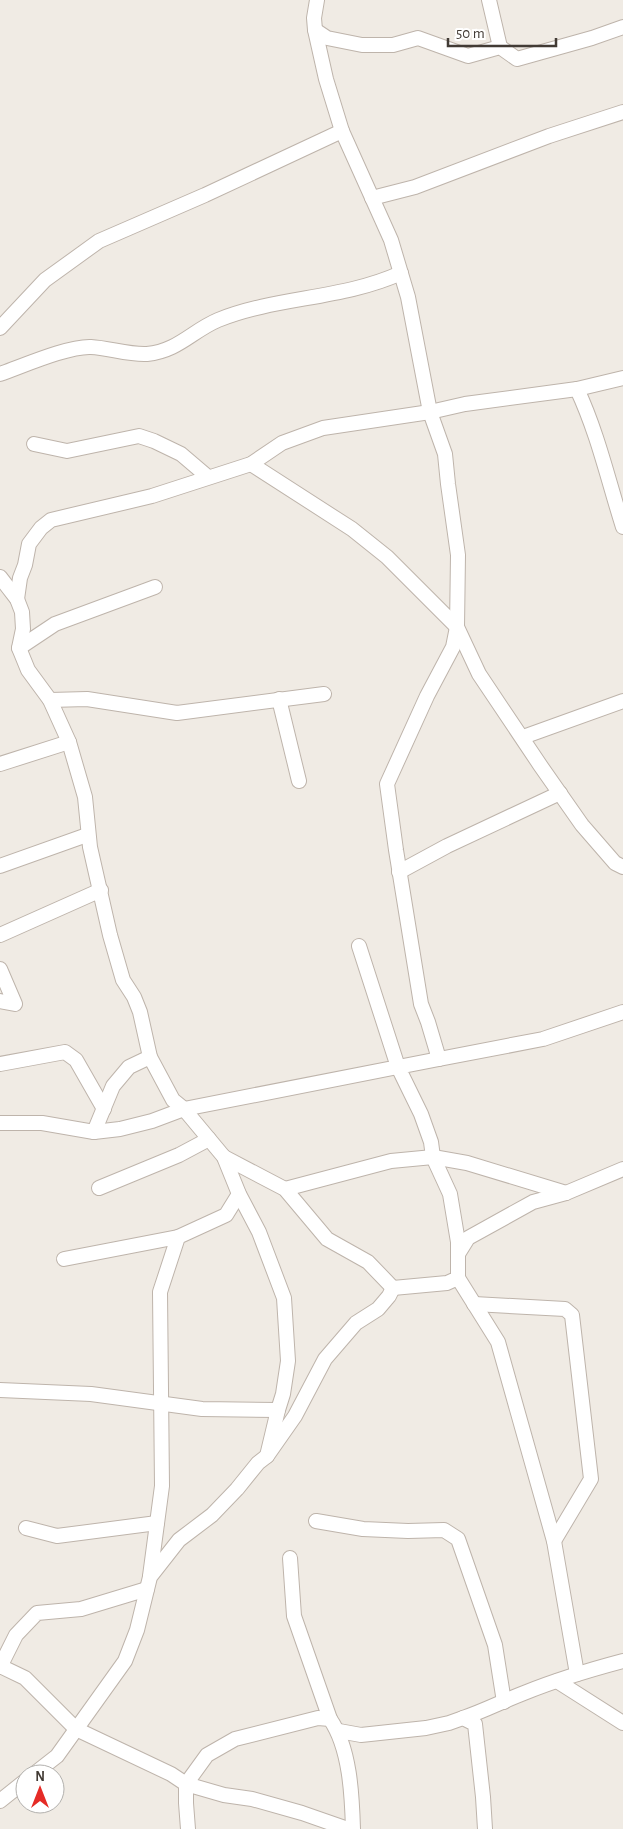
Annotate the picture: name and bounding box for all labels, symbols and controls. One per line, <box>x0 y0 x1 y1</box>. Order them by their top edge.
scale bar <box>448 15 556 47</box>
text: 50 m <box>456 26 485 41</box>
north arrow <box>15 1764 65 1814</box>
text: N <box>35 1770 45 1784</box>

